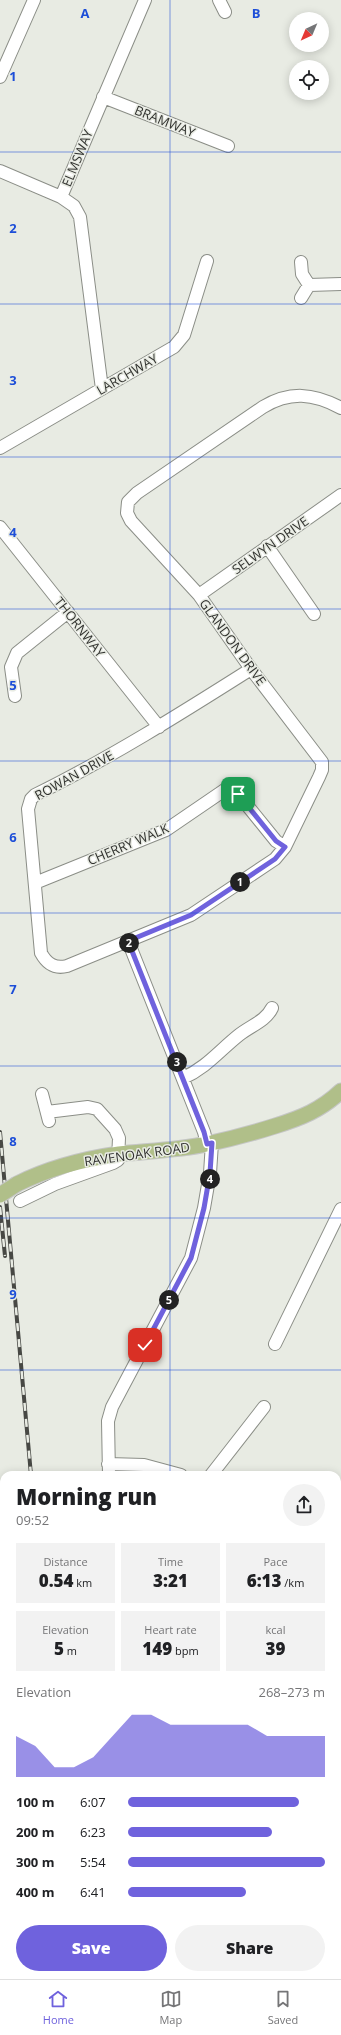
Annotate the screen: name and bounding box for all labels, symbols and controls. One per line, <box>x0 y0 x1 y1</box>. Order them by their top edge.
text: A <box>81 4 90 22</box>
text: B <box>252 4 261 22</box>
north arrow <box>289 12 329 52</box>
map controls <box>289 12 329 100</box>
button: locate <box>289 60 329 100</box>
text: 1 <box>9 67 17 85</box>
street label: BRAMWAY <box>132 101 199 142</box>
street label: ELMSWAY <box>57 126 97 189</box>
text: 2 <box>9 219 17 237</box>
street label: LARCHWAY <box>93 349 162 399</box>
text: 3 <box>9 371 17 389</box>
street label: SELWYN DRIVE <box>228 512 312 578</box>
text: 4 <box>9 523 17 541</box>
street label: THORNWAY <box>51 593 110 662</box>
street label: GLANDON DRIVE <box>195 595 271 689</box>
text: 5 <box>9 676 17 694</box>
street label: ROWAN DRIVE <box>31 746 117 804</box>
pin <box>221 777 255 811</box>
icon: arrive <box>227 783 249 805</box>
street label: CHERRY WALK <box>85 819 171 869</box>
text: 6 <box>9 828 17 846</box>
pin: 1 <box>230 872 250 892</box>
text: 1 <box>237 874 243 889</box>
pin: 2 <box>119 933 139 953</box>
text: 2 <box>126 935 132 950</box>
text: 7 <box>9 980 17 998</box>
pin: 3 <box>167 1052 187 1072</box>
text: 3 <box>174 1054 180 1069</box>
text: 8 <box>9 1132 17 1150</box>
street label: RAVENOAK ROAD <box>83 1138 191 1170</box>
pin: 4 <box>200 1169 220 1189</box>
text: 4 <box>207 1171 213 1186</box>
text: 9 <box>9 1285 17 1303</box>
pin: 5 <box>159 1290 179 1310</box>
text: 5 <box>166 1292 172 1307</box>
pin <box>128 1328 162 1362</box>
icon: check <box>134 1334 156 1356</box>
text: Morning run <box>16 1481 157 1511</box>
button: share <box>283 1484 325 1526</box>
text: 09:52 <box>16 1511 49 1529</box>
text: Distance <box>43 1554 88 1569</box>
text: Time <box>158 1554 183 1569</box>
text: Pace <box>263 1554 288 1569</box>
text: 0.54 <box>39 1569 73 1592</box>
text: 3:21 <box>153 1569 188 1592</box>
text: 6:13 <box>247 1569 281 1592</box>
text: km <box>73 1575 92 1590</box>
text: /km <box>281 1575 304 1590</box>
text: Elevation <box>42 1622 89 1637</box>
text: Heart rate <box>144 1622 197 1637</box>
text: kcal <box>266 1622 285 1637</box>
text: 5 <box>54 1637 64 1660</box>
text: 149 <box>142 1637 172 1660</box>
text: 39 <box>266 1637 285 1660</box>
text: m <box>64 1643 77 1658</box>
text: bpm <box>172 1643 199 1658</box>
text: Elevation <box>16 1683 71 1701</box>
text: 268–273 m <box>258 1683 325 1701</box>
text: 100 m <box>16 1793 54 1811</box>
text: 6:07 <box>80 1793 106 1811</box>
text: 200 m <box>16 1823 54 1841</box>
text: 6:23 <box>80 1823 106 1841</box>
text: 300 m <box>16 1853 54 1871</box>
text: 5:54 <box>80 1853 106 1871</box>
text: 400 m <box>16 1883 54 1901</box>
text: 6:41 <box>80 1883 106 1901</box>
button: Save <box>16 1925 167 1971</box>
button: Share <box>175 1925 325 1971</box>
tab: Home <box>43 1988 74 2027</box>
tab: Map <box>159 1988 182 2027</box>
tab: Saved <box>268 1988 298 2027</box>

